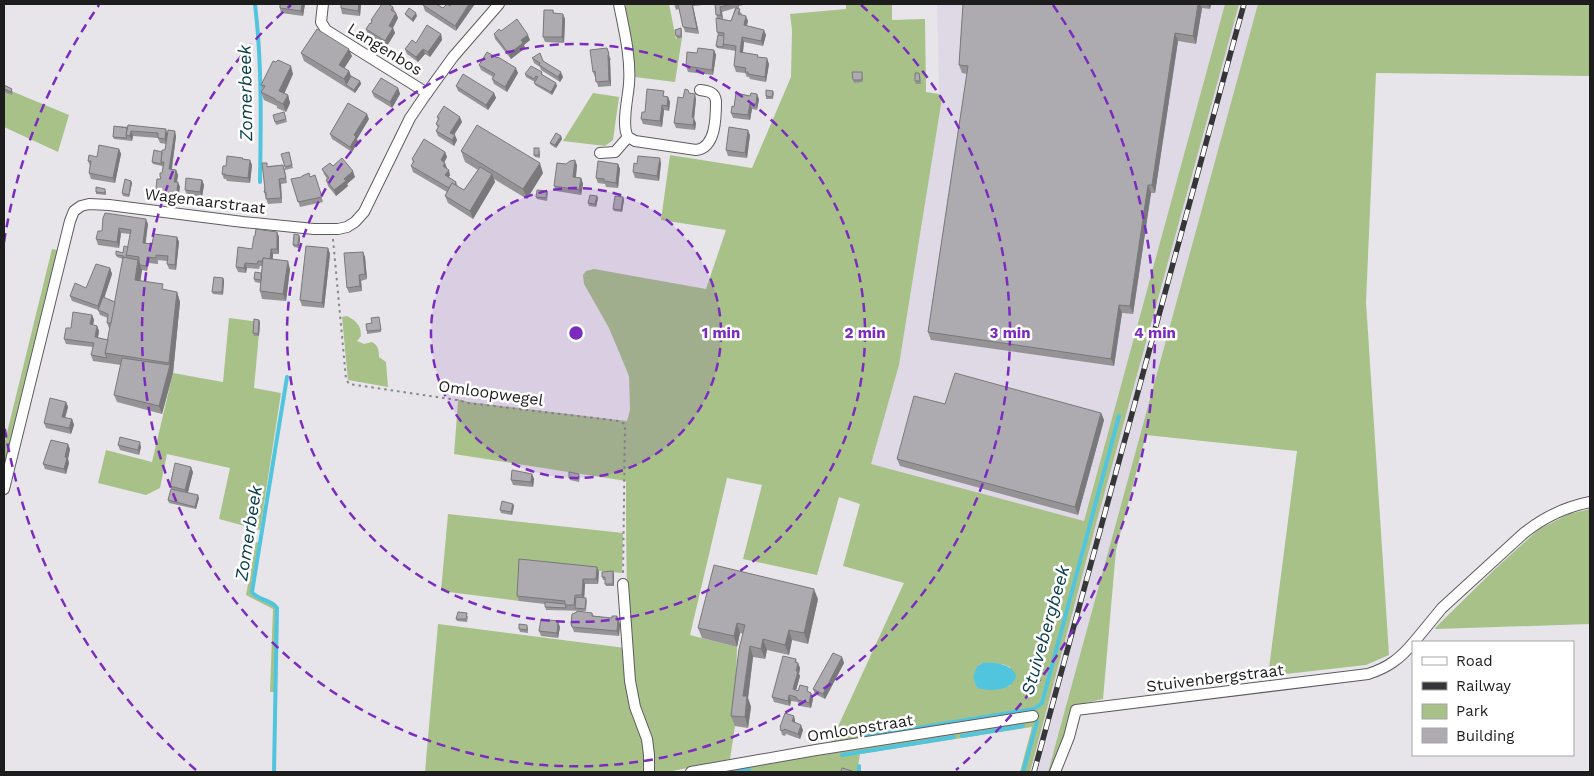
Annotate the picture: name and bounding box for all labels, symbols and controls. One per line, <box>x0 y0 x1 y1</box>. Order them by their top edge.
street label: Langenbos <box>344 19 426 79</box>
water label: Zomerbeek <box>234 43 256 142</box>
street label: Wagenaarstraat <box>143 184 267 218</box>
centre of rings <box>567 324 585 342</box>
text: 1 min <box>702 324 740 342</box>
text: 2 min <box>844 324 886 342</box>
text: 3 min <box>990 324 1030 342</box>
text: 4 min <box>1134 324 1176 342</box>
street label: Omloopwegel <box>437 376 545 410</box>
water label: Zomerbeek <box>230 483 266 583</box>
water label: Stuivebergbeek <box>1016 562 1074 697</box>
legend <box>1412 641 1574 756</box>
text: Road <box>1456 652 1493 670</box>
street label: Stuivenbergstraat <box>1145 660 1285 696</box>
text: Railway <box>1456 677 1511 695</box>
text: Park <box>1456 702 1489 720</box>
street label: Omloopstraat <box>806 710 915 746</box>
text: Building <box>1456 727 1514 745</box>

